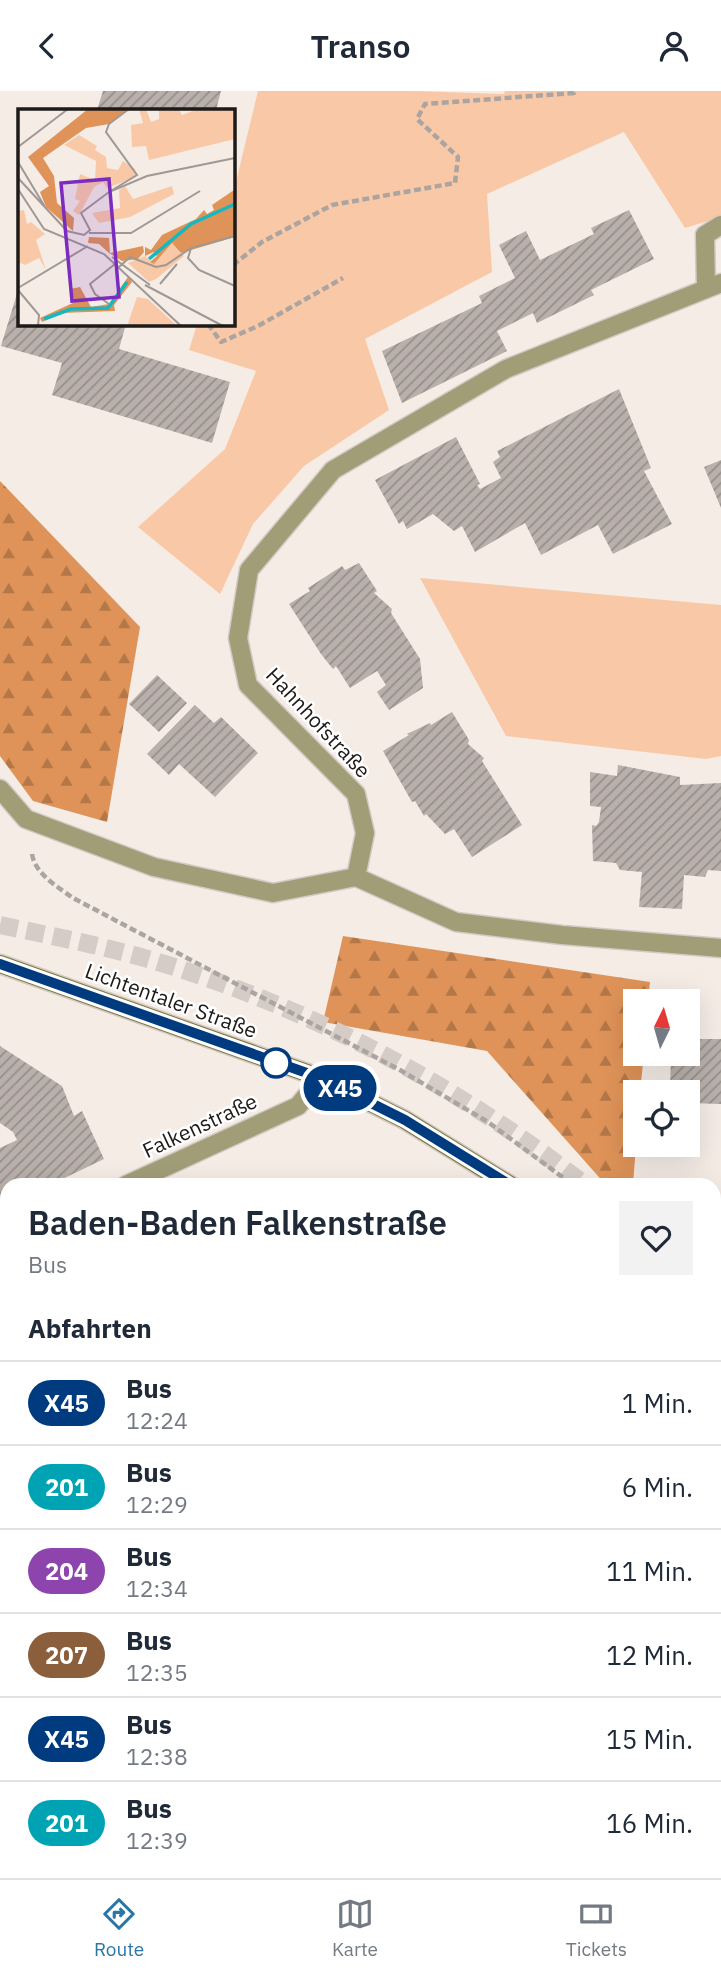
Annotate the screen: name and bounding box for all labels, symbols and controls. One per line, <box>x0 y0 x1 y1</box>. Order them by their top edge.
text: Transo <box>310 25 411 67</box>
icon: back <box>28 27 66 65</box>
icon: person <box>655 27 693 65</box>
inset map <box>18 109 234 325</box>
street label: Hahnhofstraße <box>260 661 377 784</box>
street label: Lichtentaler Straße <box>82 956 261 1044</box>
north arrow <box>623 989 700 1066</box>
map controls <box>623 989 700 1157</box>
unlabelled marker <box>261 1048 291 1078</box>
line badge: X45 <box>300 1065 380 1111</box>
text: X45 <box>318 1072 362 1104</box>
button: locate <box>623 1080 700 1157</box>
street label: Falkenstraße <box>138 1086 261 1164</box>
text: Baden-Baden Falkenstraße <box>28 1201 447 1244</box>
button: heart <box>619 1201 693 1275</box>
text: Bus <box>28 1249 67 1279</box>
text: Abfahrten <box>28 1311 152 1345</box>
text: Bus <box>126 1371 172 1405</box>
text: 1 Min. <box>622 1386 693 1420</box>
text: X45 <box>44 1387 89 1419</box>
text: 12:24 <box>126 1405 188 1435</box>
text: Bus <box>126 1455 172 1489</box>
text: 6 Min. <box>622 1470 693 1504</box>
text: 201 <box>45 1471 88 1503</box>
text: 12:29 <box>126 1489 188 1519</box>
text: Bus <box>126 1539 172 1573</box>
text: 11 Min. <box>606 1554 693 1588</box>
text: 204 <box>45 1555 88 1587</box>
text: 12:34 <box>126 1573 188 1603</box>
text: Bus <box>126 1623 172 1657</box>
text: 12 Min. <box>606 1638 693 1672</box>
text: 207 <box>45 1639 88 1671</box>
text: 12:35 <box>126 1657 188 1687</box>
text: Bus <box>126 1707 172 1741</box>
text: 15 Min. <box>606 1722 693 1756</box>
text: X45 <box>44 1723 89 1755</box>
text: 12:38 <box>126 1741 188 1771</box>
text: Bus <box>126 1791 172 1825</box>
text: 16 Min. <box>606 1806 693 1840</box>
text: 201 <box>45 1807 88 1839</box>
text: 12:39 <box>126 1825 188 1855</box>
tab: Route <box>94 1895 144 1961</box>
tab: Karte <box>332 1895 378 1961</box>
tab: Tickets <box>566 1895 627 1961</box>

